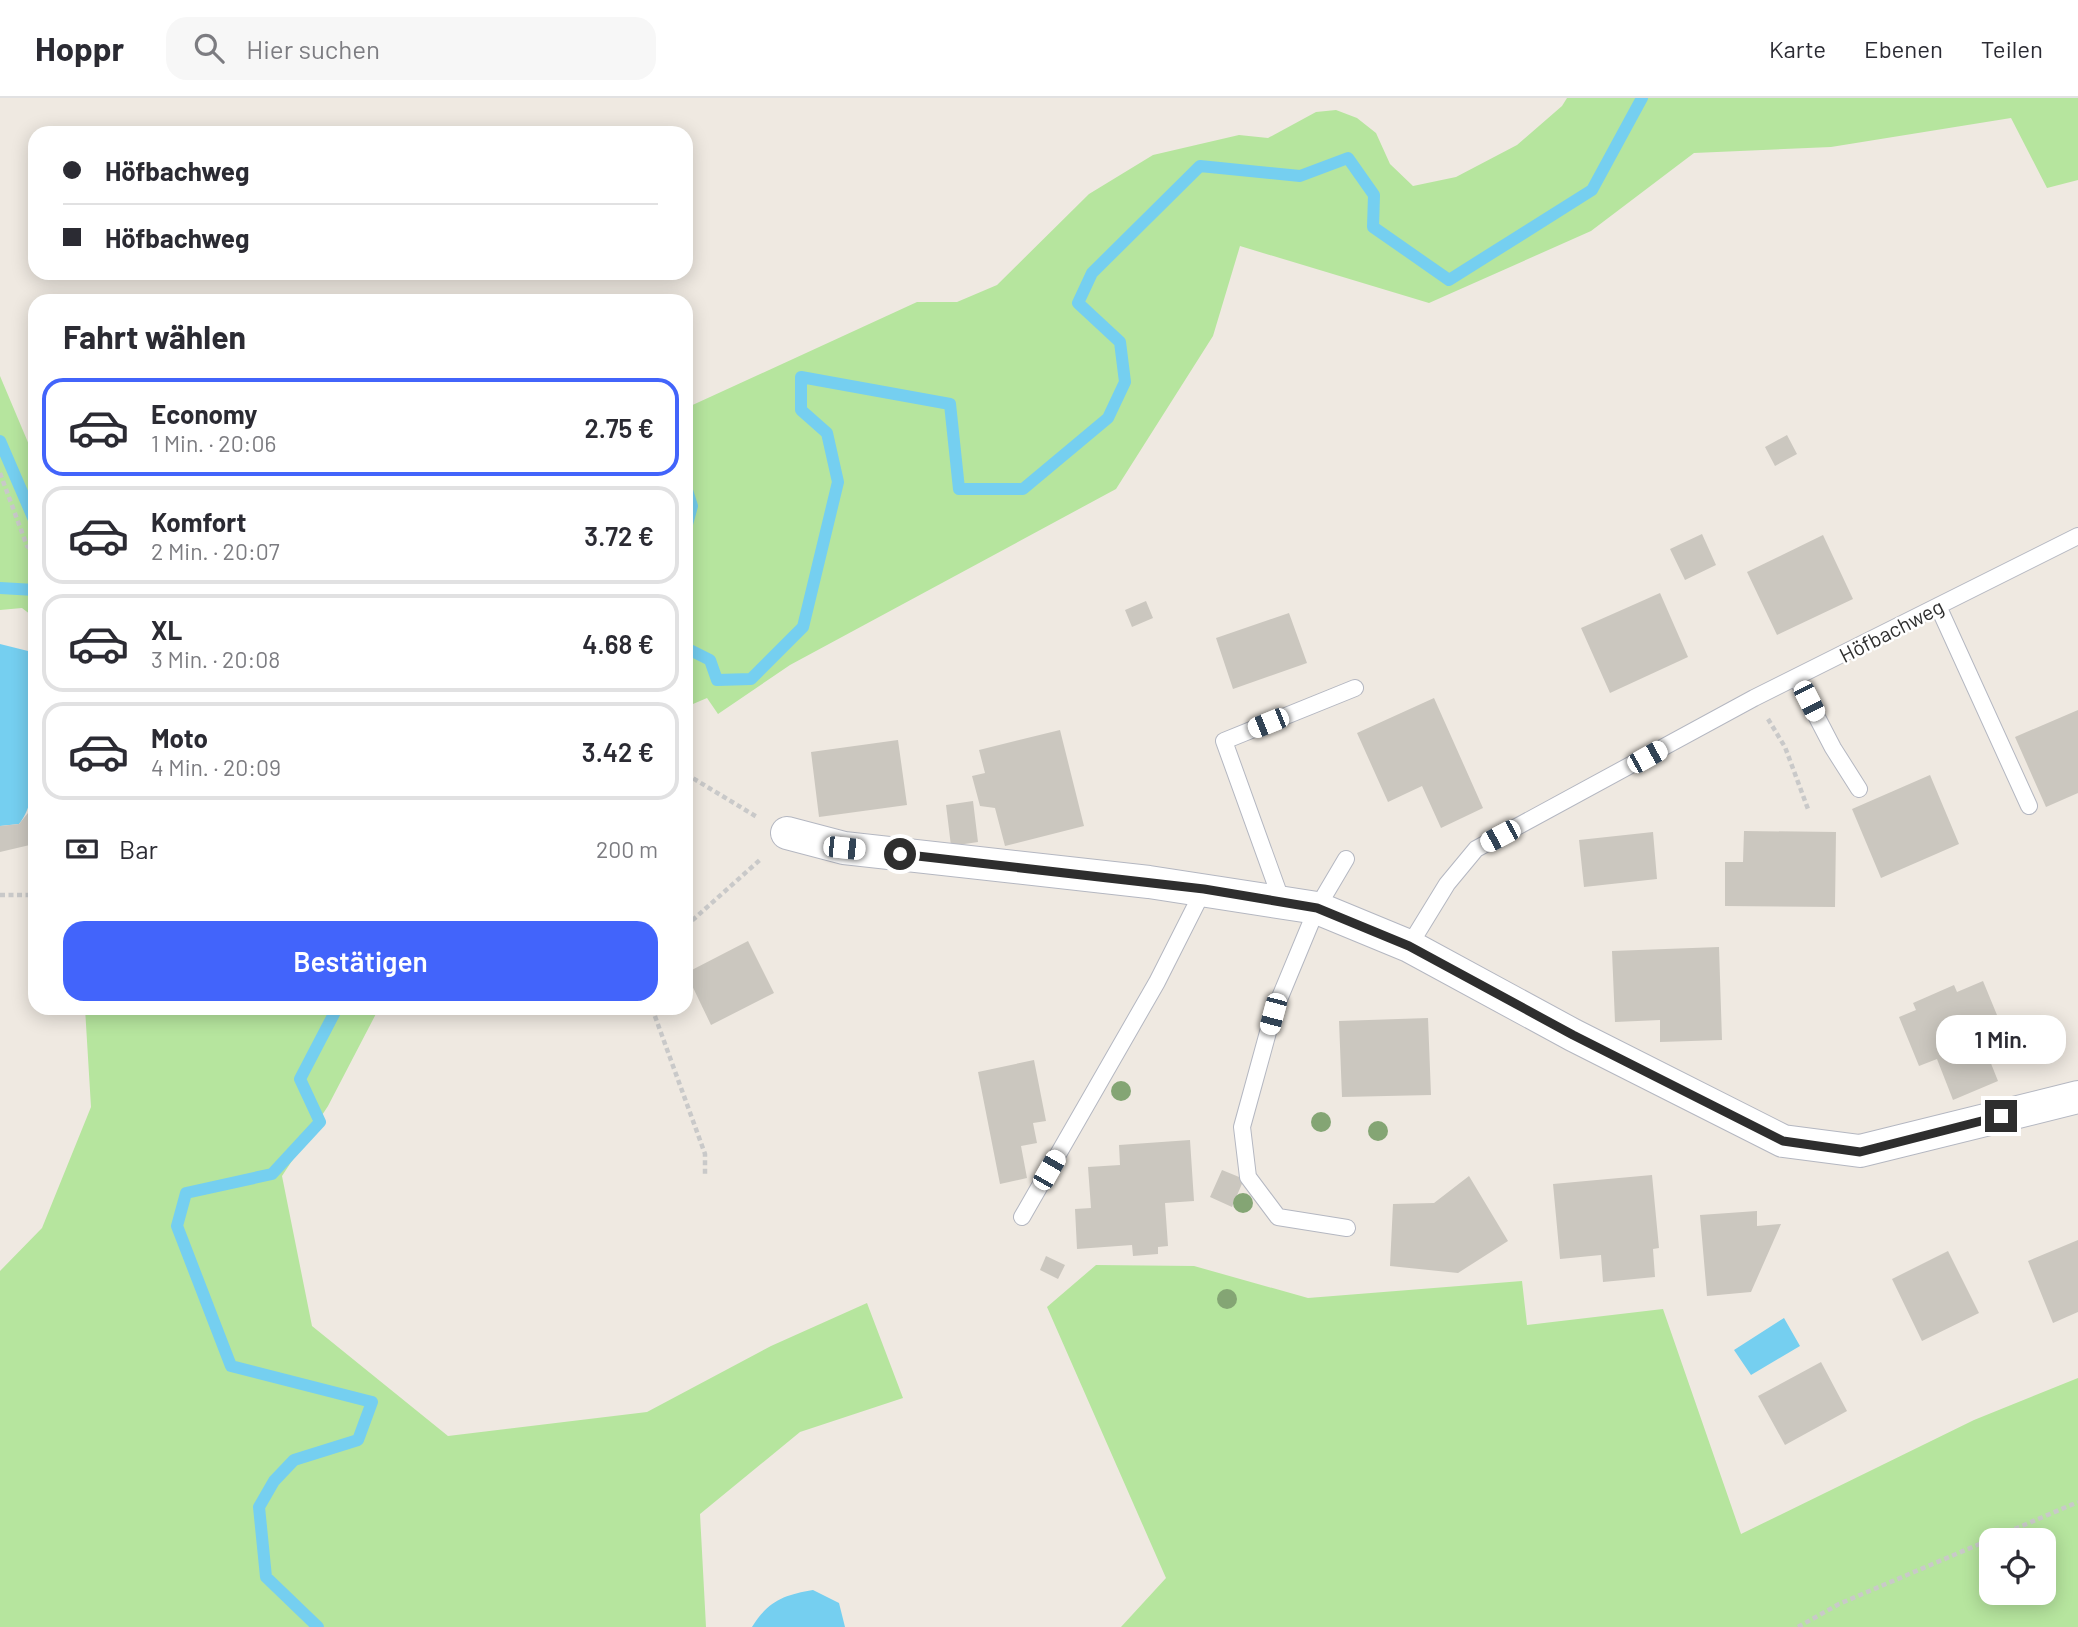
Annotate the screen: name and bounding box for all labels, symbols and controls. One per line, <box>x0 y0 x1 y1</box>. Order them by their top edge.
search box <box>166 17 656 80</box>
text: Hoppr <box>35 28 124 68</box>
icon: search <box>190 29 228 67</box>
text: Hier suchen <box>246 33 380 64</box>
text: Karte <box>1769 34 1826 63</box>
text: Ebenen <box>1864 34 1943 63</box>
text: Teilen <box>1981 34 2043 63</box>
text: Höfbachweg <box>105 155 250 186</box>
text: Höfbachweg <box>105 222 250 253</box>
text: Fahrt wählen <box>63 317 246 355</box>
icon: car <box>67 396 130 459</box>
text: Economy <box>151 398 257 429</box>
text: 2.75 € <box>584 412 654 443</box>
text: 1 Min. · 20:06 <box>151 429 276 457</box>
icon: car <box>67 504 130 567</box>
text: Komfort <box>151 506 246 537</box>
text: 3.72 € <box>584 520 654 551</box>
text: 2 Min. · 20:07 <box>151 537 280 565</box>
street label: Höfbachweg <box>1835 593 1947 667</box>
icon: car <box>67 612 130 675</box>
text: XL <box>151 614 182 645</box>
text: 4.68 € <box>582 628 654 659</box>
text: 3 Min. · 20:08 <box>151 645 280 673</box>
car <box>1791 678 1828 724</box>
car <box>1245 705 1292 741</box>
icon: car <box>67 720 130 783</box>
text: Moto <box>151 722 208 753</box>
text: 3.42 € <box>582 736 654 767</box>
car <box>1624 738 1671 776</box>
text: 4 Min. · 20:09 <box>151 753 281 781</box>
car <box>1477 817 1524 855</box>
icon: cash <box>63 830 101 868</box>
text: Bar <box>119 833 158 864</box>
text: 200 m <box>596 835 658 863</box>
car <box>823 835 866 861</box>
route start <box>884 838 916 870</box>
button: Bestätigen <box>63 921 658 1001</box>
car <box>1258 991 1289 1037</box>
callout: 1 Min. <box>1936 1014 2066 1063</box>
text: 1 Min. <box>1974 1025 2028 1053</box>
route end <box>1985 1100 2017 1132</box>
car <box>1030 1147 1069 1193</box>
map controls <box>1979 1528 2056 1605</box>
button: locate <box>1979 1528 2056 1605</box>

